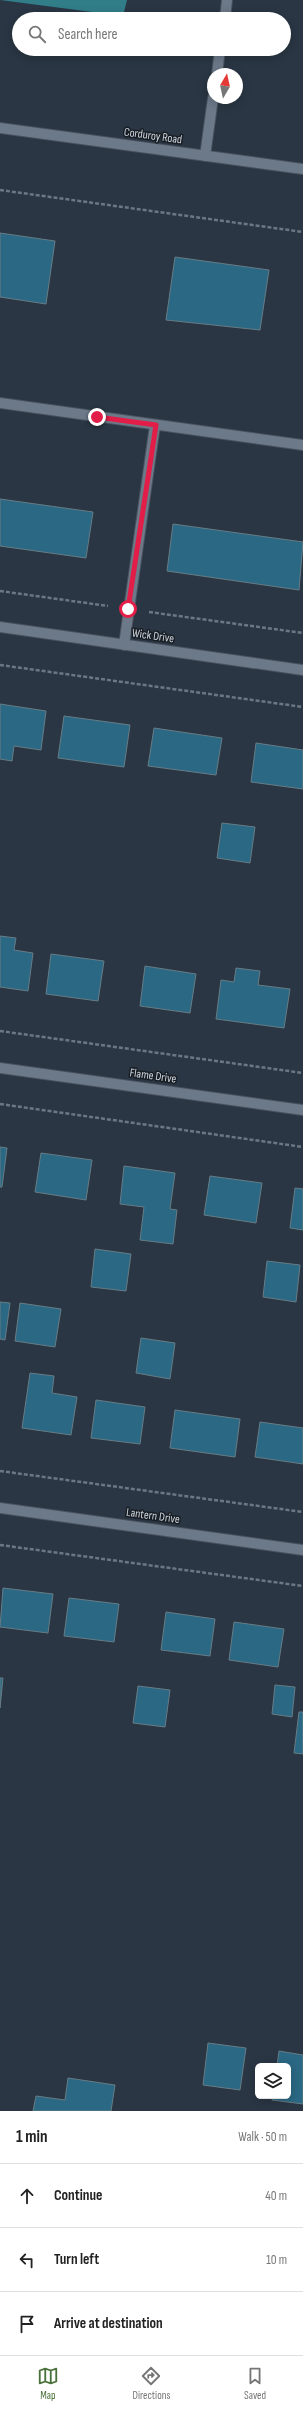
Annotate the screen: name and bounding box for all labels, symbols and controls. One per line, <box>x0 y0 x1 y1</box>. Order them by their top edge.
search box <box>12 12 291 56</box>
icon: search <box>26 23 48 45</box>
text: Search here <box>58 25 118 44</box>
north arrow <box>207 68 243 104</box>
street label: Corduroy Road <box>123 124 183 148</box>
route end <box>88 408 106 426</box>
route start <box>119 600 137 618</box>
street label: Wick Drive <box>131 626 175 646</box>
street label: Flame Drive <box>129 1065 177 1087</box>
street label: Lantern Drive <box>125 1505 181 1527</box>
map controls <box>255 2063 291 2099</box>
button: layers <box>255 2063 291 2099</box>
text: 1 min <box>16 2127 48 2147</box>
text: Walk · 50 m <box>238 2129 287 2145</box>
icon: ahead <box>16 2185 38 2207</box>
text: Continue <box>54 2186 103 2205</box>
text: 40 m <box>265 2188 287 2204</box>
icon: left <box>16 2249 38 2271</box>
text: Turn left <box>54 2250 99 2269</box>
text: 10 m <box>266 2252 287 2268</box>
icon: arrive <box>16 2313 38 2335</box>
text: Arrive at destination <box>54 2314 163 2333</box>
tab: Map <box>37 2365 59 2402</box>
tab: Directions <box>133 2365 170 2402</box>
tab: Saved <box>244 2365 266 2402</box>

